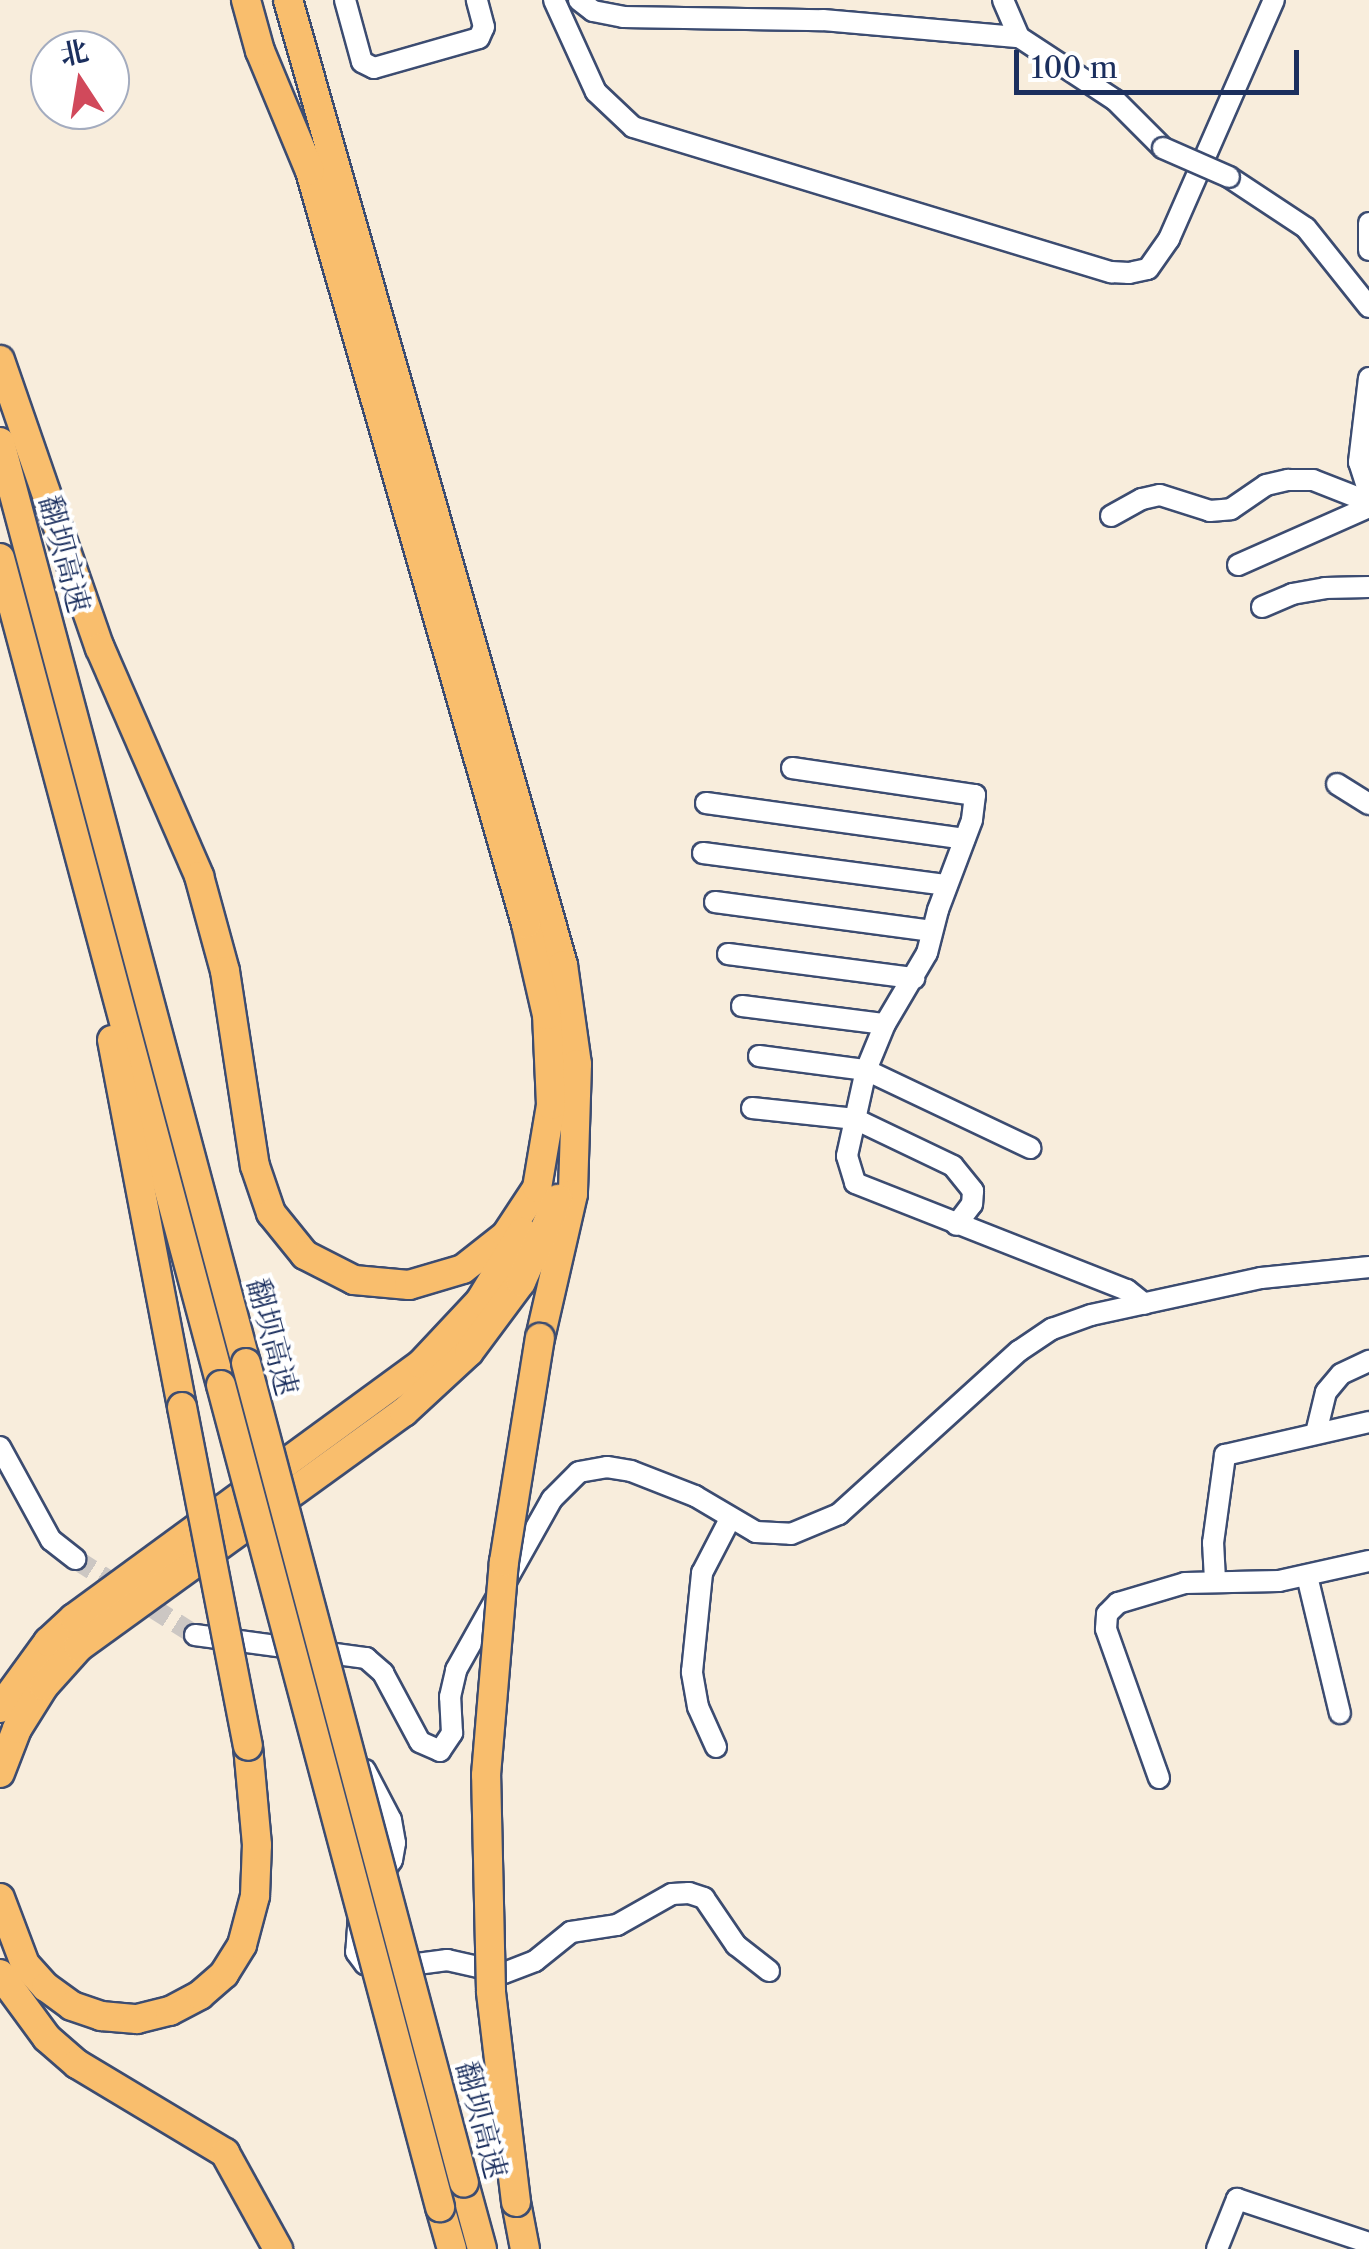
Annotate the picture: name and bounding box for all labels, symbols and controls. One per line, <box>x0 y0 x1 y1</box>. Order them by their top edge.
north arrow <box>30 30 130 130</box>
scale bar <box>1019 30 1304 92</box>
text: 北 <box>57 33 91 72</box>
text: 100 m <box>1031 49 1118 86</box>
street label: 翻坝高速 <box>31 491 97 617</box>
street label: 翻坝高速 <box>239 1274 305 1400</box>
street label: 翻坝高速 <box>448 2057 514 2183</box>

